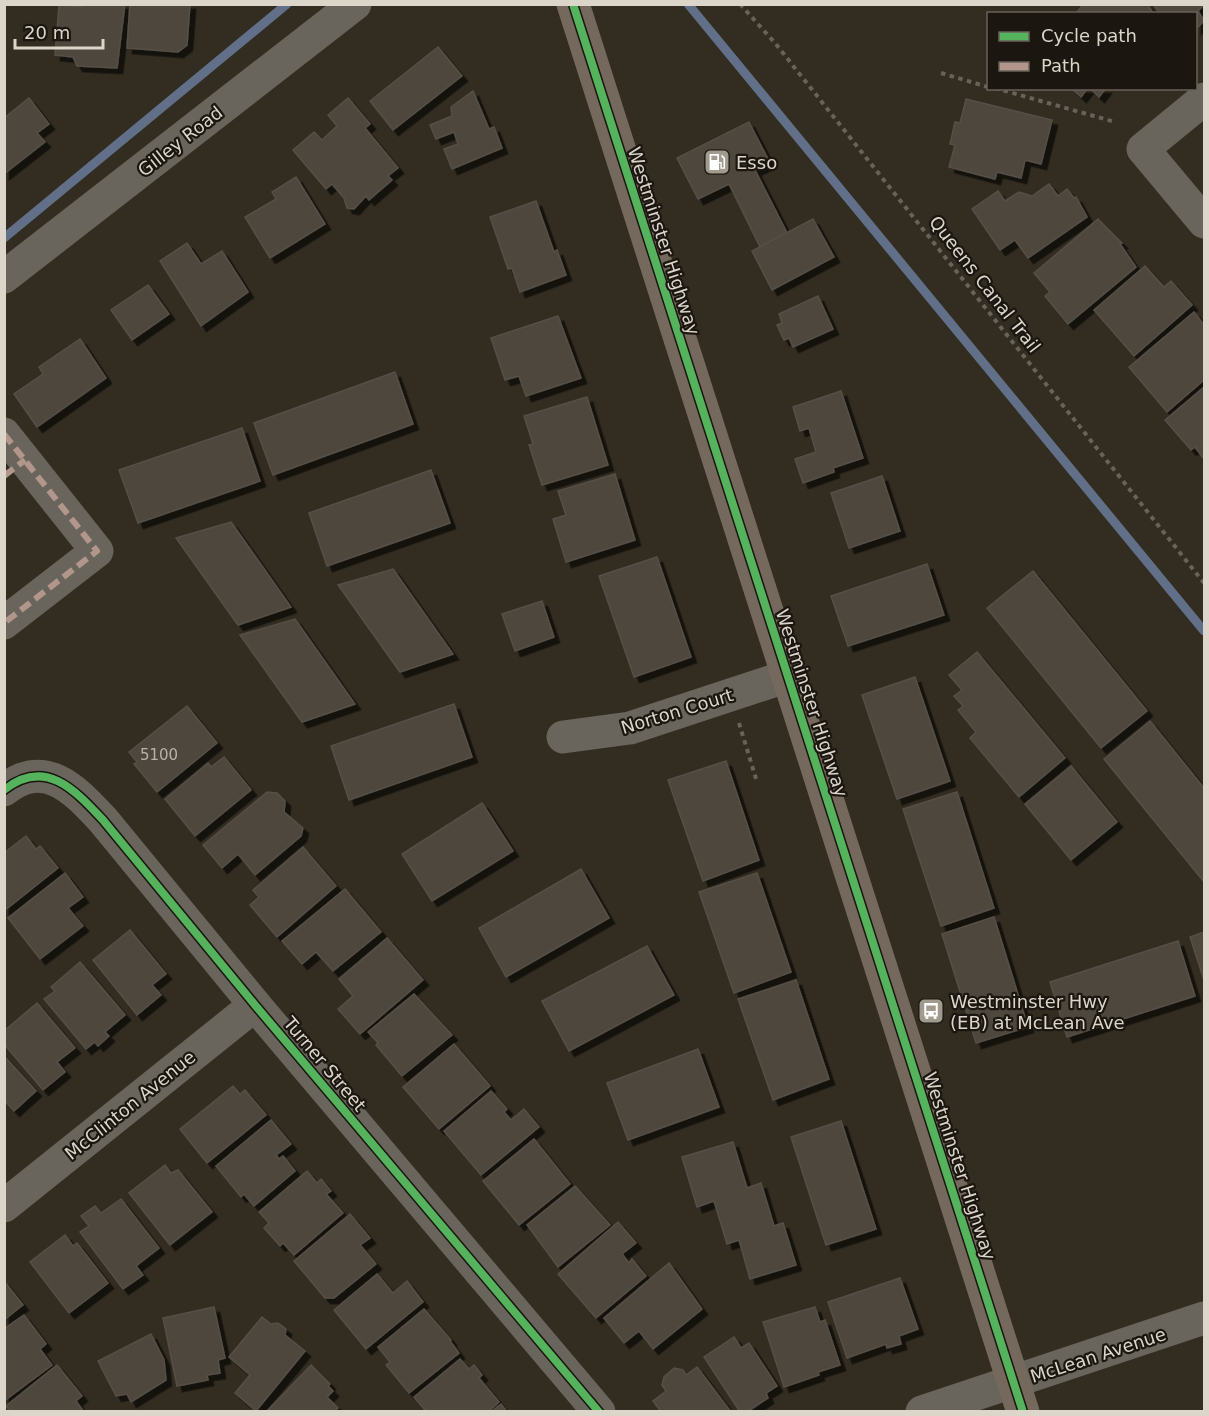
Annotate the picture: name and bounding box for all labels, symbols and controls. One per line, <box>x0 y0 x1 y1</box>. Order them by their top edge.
scale bar <box>15 12 104 50</box>
legend <box>987 12 1197 90</box>
text: 20 m <box>24 22 70 43</box>
text: Cycle path <box>1041 25 1137 46</box>
text: Path <box>1041 55 1081 76</box>
street label: Gilley Road <box>134 101 226 181</box>
street label: Westminster Highway <box>624 144 704 338</box>
fuel station icon: Esso <box>702 147 732 177</box>
place label: Esso <box>736 152 777 173</box>
street label: Queens Canal Trail <box>925 211 1045 357</box>
street label: Westminster Highway <box>772 606 852 800</box>
street label: Norton Court <box>618 684 736 738</box>
house number: 5100 <box>140 746 178 764</box>
place label: Westminster Hwy (EB) at McLean Ave <box>950 991 1125 1033</box>
bus stop icon: Westminster Hwy (EB) at McLean Ave <box>916 996 946 1026</box>
street label: Turner Street <box>279 1012 371 1116</box>
street label: McClinton Avenue <box>61 1046 199 1164</box>
street label: Westminster Highway <box>920 1069 1000 1263</box>
street label: McLean Avenue <box>1028 1323 1168 1387</box>

